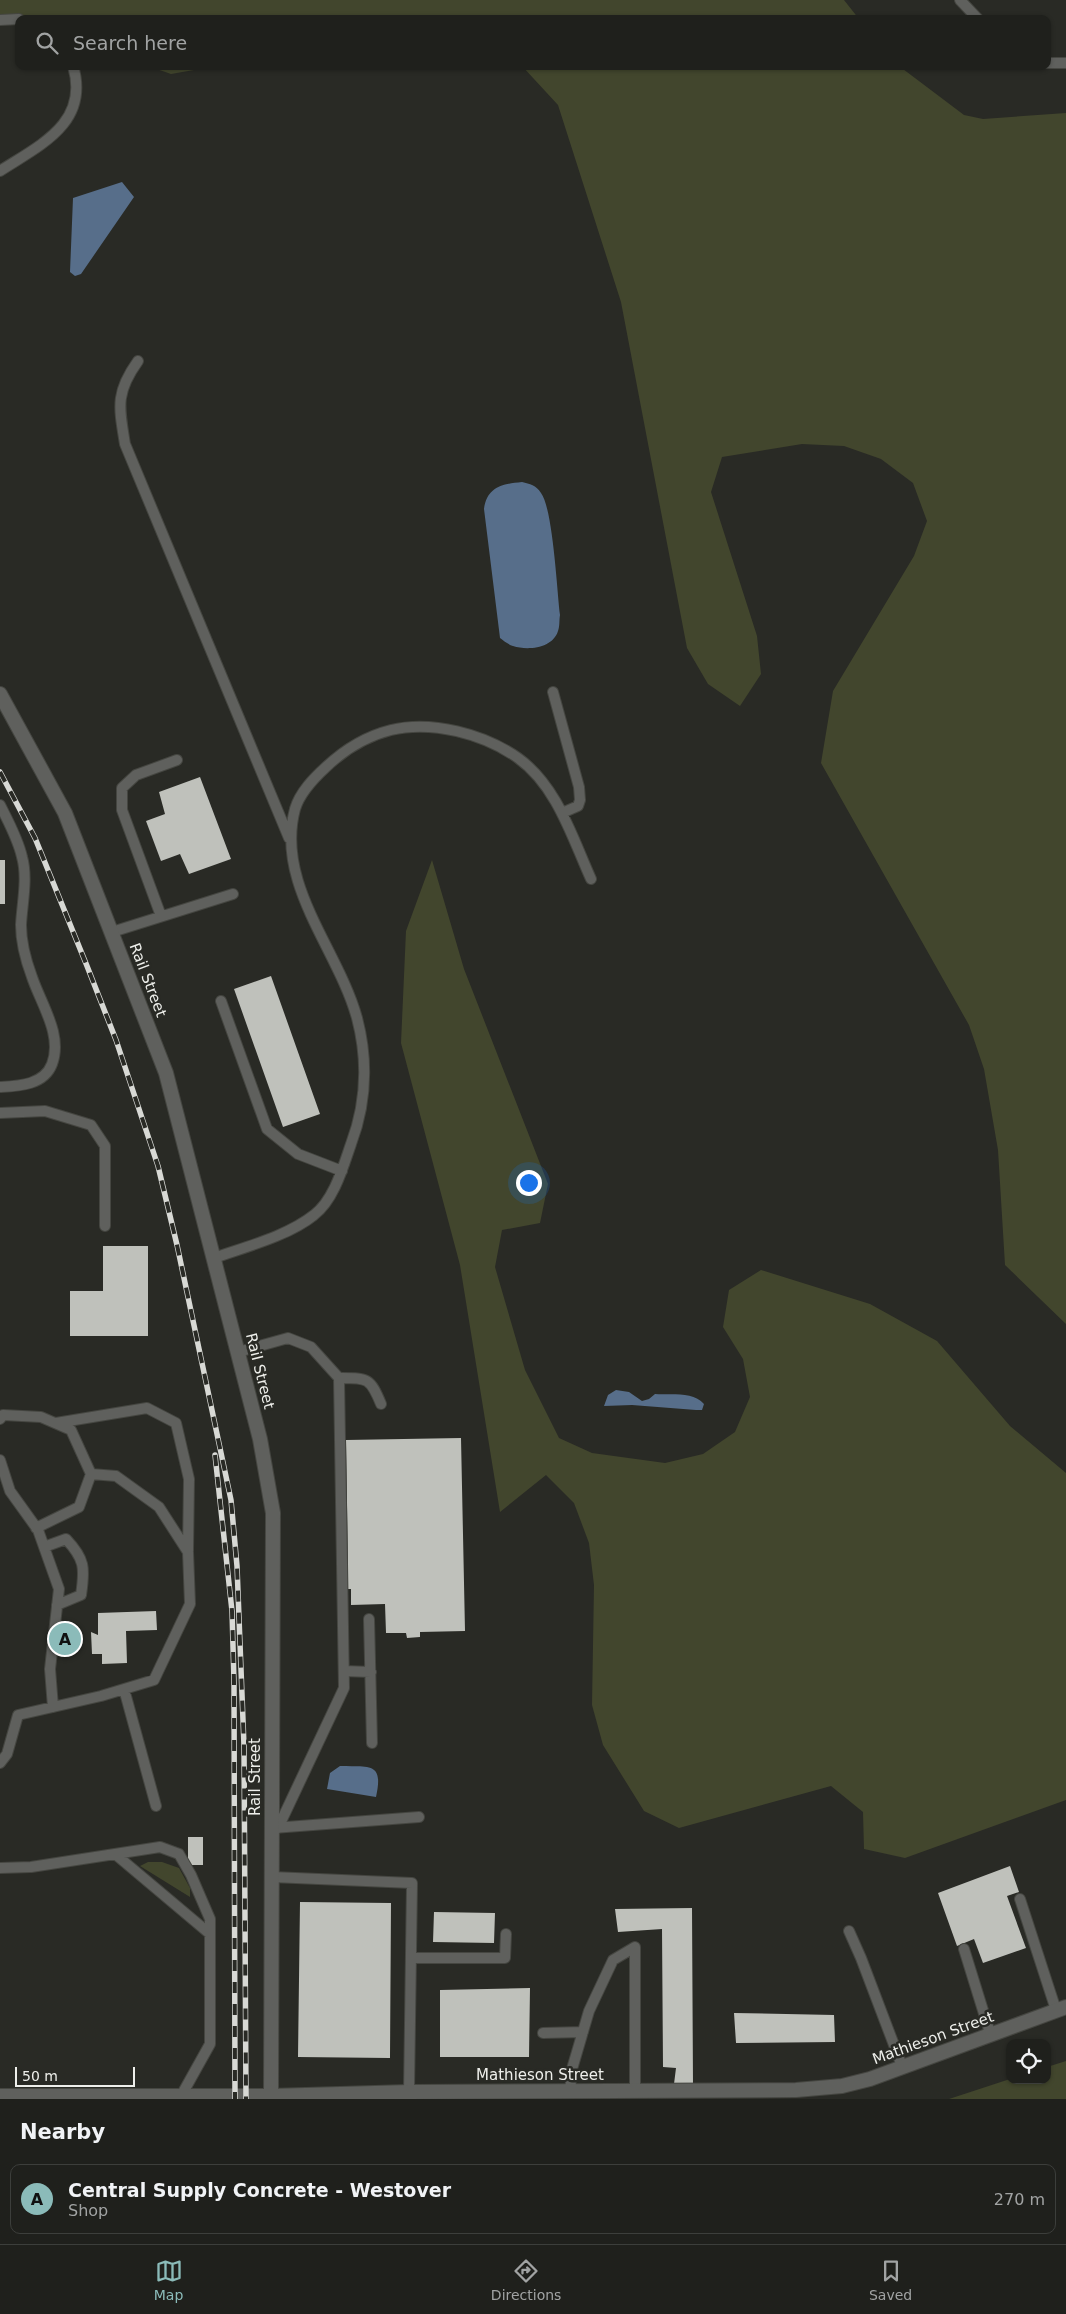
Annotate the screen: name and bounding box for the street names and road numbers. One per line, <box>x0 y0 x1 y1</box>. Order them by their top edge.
street label: Rail Street <box>126 940 170 1020</box>
street label: Rail Street <box>242 1331 278 1411</box>
street label: Rail Street <box>246 1738 264 1816</box>
street label: Mathieson Street <box>870 2008 996 2068</box>
street label: Mathieson Street <box>476 2066 604 2084</box>

